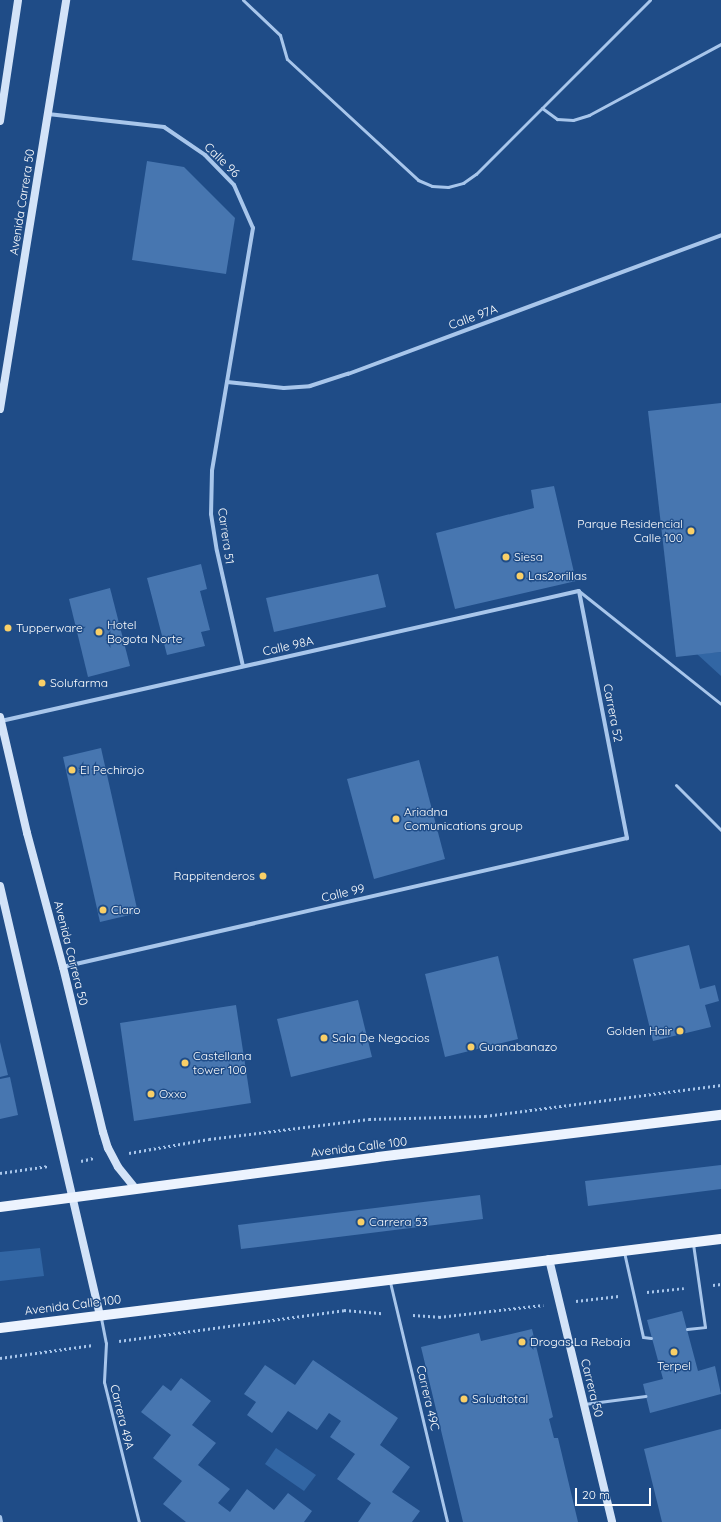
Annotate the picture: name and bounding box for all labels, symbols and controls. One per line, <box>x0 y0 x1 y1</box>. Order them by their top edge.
street label: Calle 96 <box>201 140 243 180</box>
street label: Avenida Carrera 50 <box>6 148 38 256</box>
street label: Calle 97A <box>447 302 499 332</box>
street label: Carrera 51 <box>215 507 237 565</box>
place label: Parque Residencial Calle 100 <box>577 517 683 545</box>
marker: Parque Residencial Calle 100 <box>686 526 696 536</box>
place label: Siesa <box>514 550 543 564</box>
marker: Siesa <box>501 552 511 562</box>
place label: Las2orillas <box>528 569 587 583</box>
marker: Las2orillas <box>515 571 525 581</box>
place label: Hotel Bogota Norte <box>107 618 183 646</box>
place label: Tupperware <box>16 621 83 635</box>
marker: Tupperware <box>3 623 13 633</box>
marker: Hotel Bogota Norte <box>94 627 104 637</box>
street label: Calle 98A <box>261 633 315 659</box>
place label: Solufarma <box>50 676 108 690</box>
marker: Solufarma <box>37 678 47 688</box>
street label: Carrera 52 <box>600 683 626 743</box>
place label: El Pechirojo <box>80 763 144 777</box>
marker: El Pechirojo <box>67 765 77 775</box>
place label: Ariadna Comunications group <box>404 805 523 833</box>
marker: Ariadna Comunications group <box>391 814 401 824</box>
place label: Rappitenderos <box>174 869 255 883</box>
marker: Rappitenderos <box>258 871 268 881</box>
street label: Calle 99 <box>320 881 366 905</box>
street label: Avenida Carrera 50 <box>51 899 91 1007</box>
place label: Claro <box>111 903 140 917</box>
marker: Claro <box>98 905 108 915</box>
place label: Golden Hair <box>606 1024 672 1038</box>
marker: Golden Hair <box>675 1026 685 1036</box>
place label: Sala De Negocios <box>332 1031 430 1045</box>
marker: Sala De Negocios <box>319 1033 329 1043</box>
place label: Guanabanazo <box>479 1040 557 1054</box>
marker: Guanabanazo <box>466 1042 476 1052</box>
place label: Castellana tower 100 <box>193 1049 252 1077</box>
marker: Castellana tower 100 <box>180 1058 190 1068</box>
place label: Oxxo <box>159 1087 187 1101</box>
marker: Oxxo <box>146 1089 156 1099</box>
street label: Avenida Calle 100 <box>310 1134 408 1160</box>
place label: Carrera 53 <box>369 1215 428 1229</box>
marker: Carrera 53 <box>356 1217 366 1227</box>
street label: Avenida Calle 100 <box>24 1292 122 1318</box>
place label: Drogas La Rebaja <box>530 1335 631 1349</box>
marker: Drogas La Rebaja <box>517 1337 527 1347</box>
marker: Terpel <box>669 1347 679 1357</box>
street label: Carrera 50 <box>578 1357 606 1419</box>
place label: Terpel <box>657 1359 691 1373</box>
street label: Carrera 49C <box>414 1364 442 1432</box>
street label: Carrera 49A <box>107 1383 137 1451</box>
place label: Saludtotal <box>472 1392 528 1406</box>
marker: Saludtotal <box>459 1394 469 1404</box>
scale bar <box>577 1480 653 1506</box>
text: 20 m <box>582 1487 610 1502</box>

